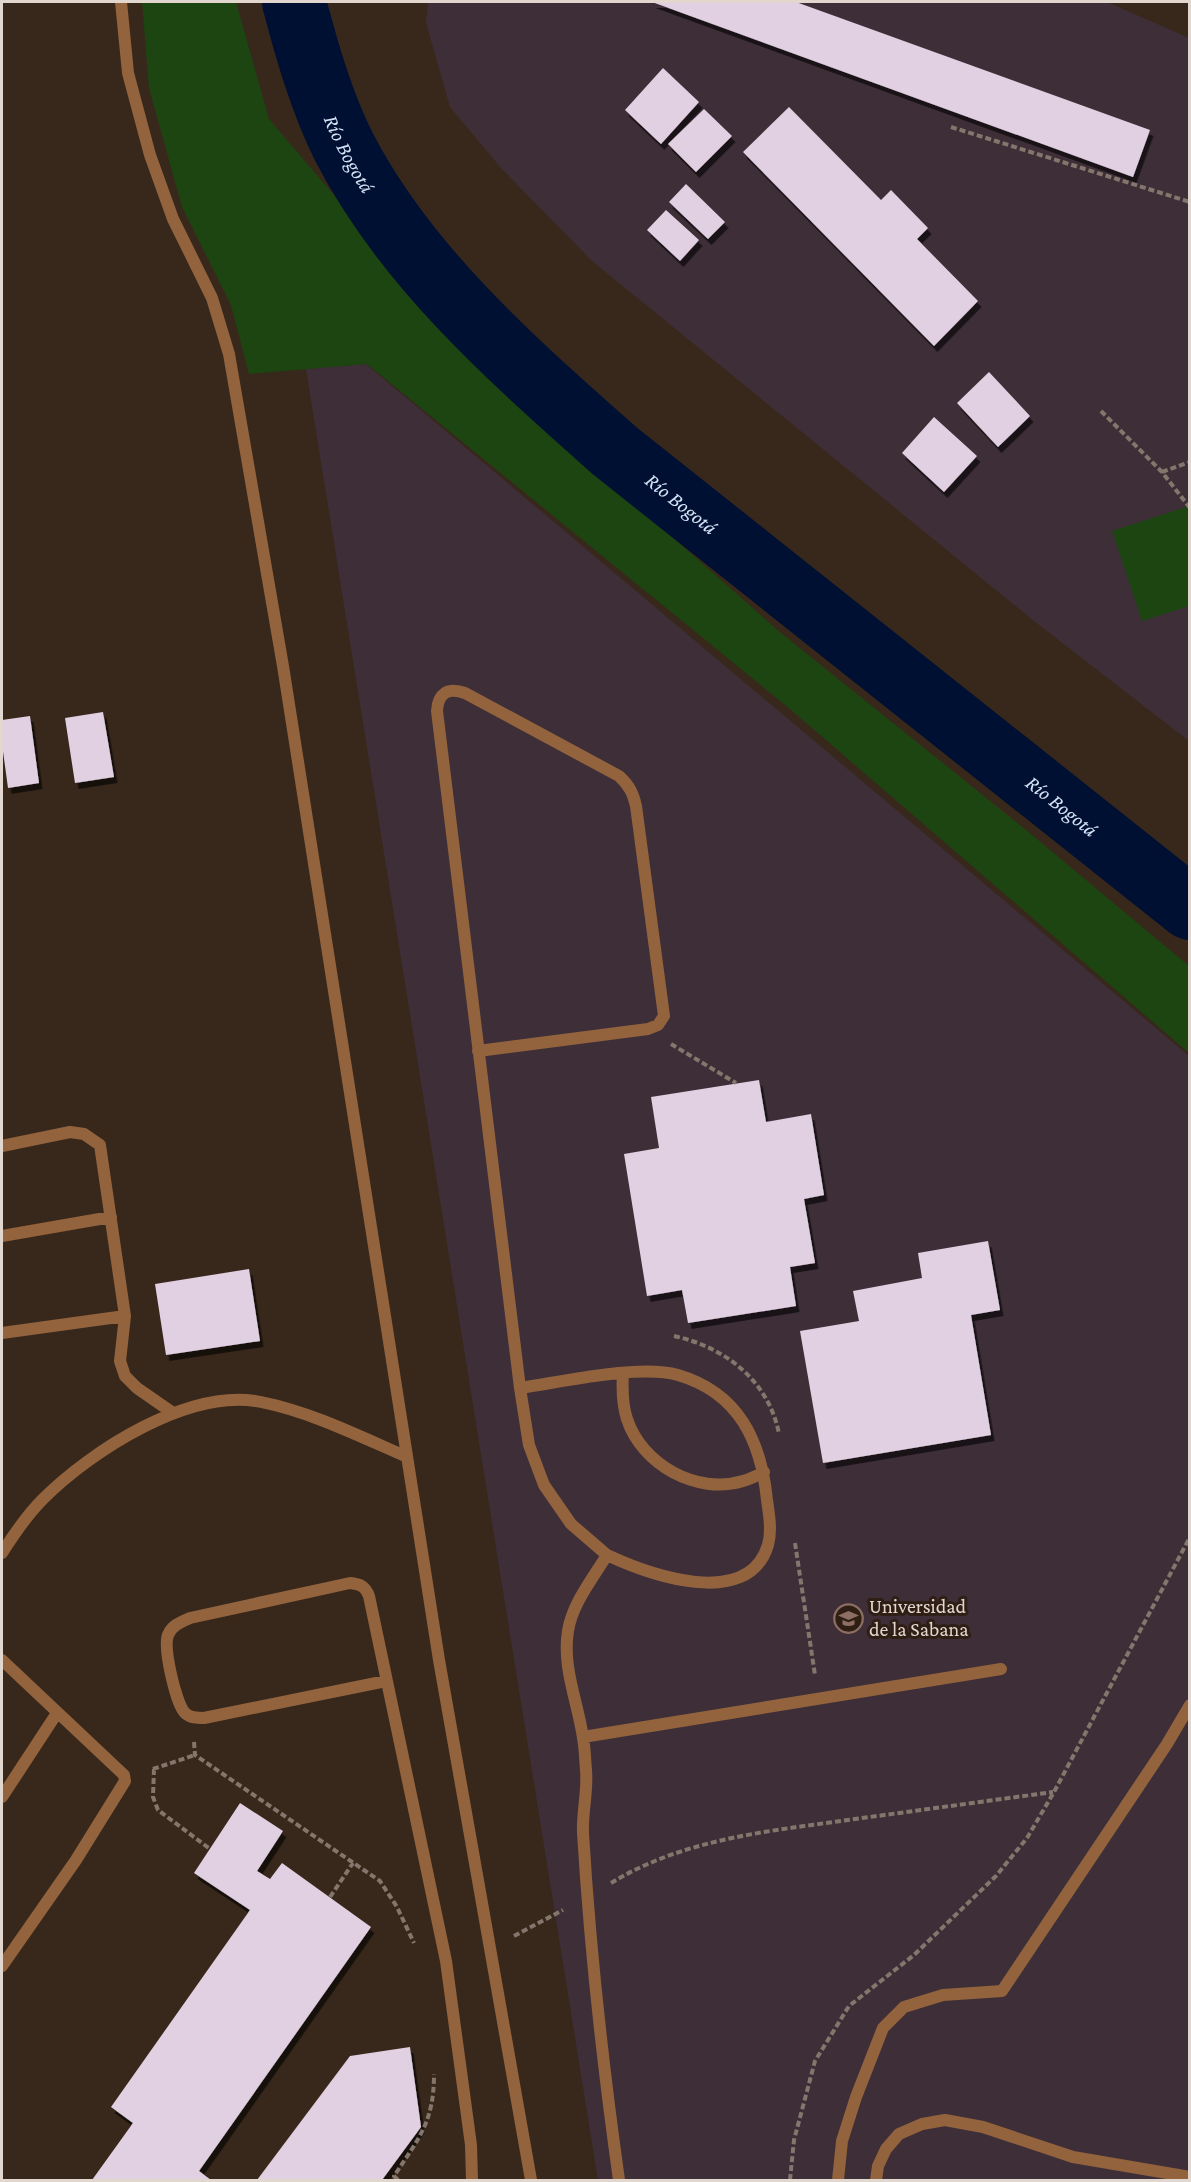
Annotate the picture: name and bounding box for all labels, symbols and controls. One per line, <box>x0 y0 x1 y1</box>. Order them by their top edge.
water label: Río Bogotá <box>319 111 380 197</box>
water label: Río Bogotá <box>641 468 722 540</box>
water label: Río Bogotá <box>1021 770 1103 842</box>
place label: Universidad de la Sabana <box>869 1595 968 1640</box>
school or university icon: Universidad de la Sabana <box>832 1602 864 1634</box>

